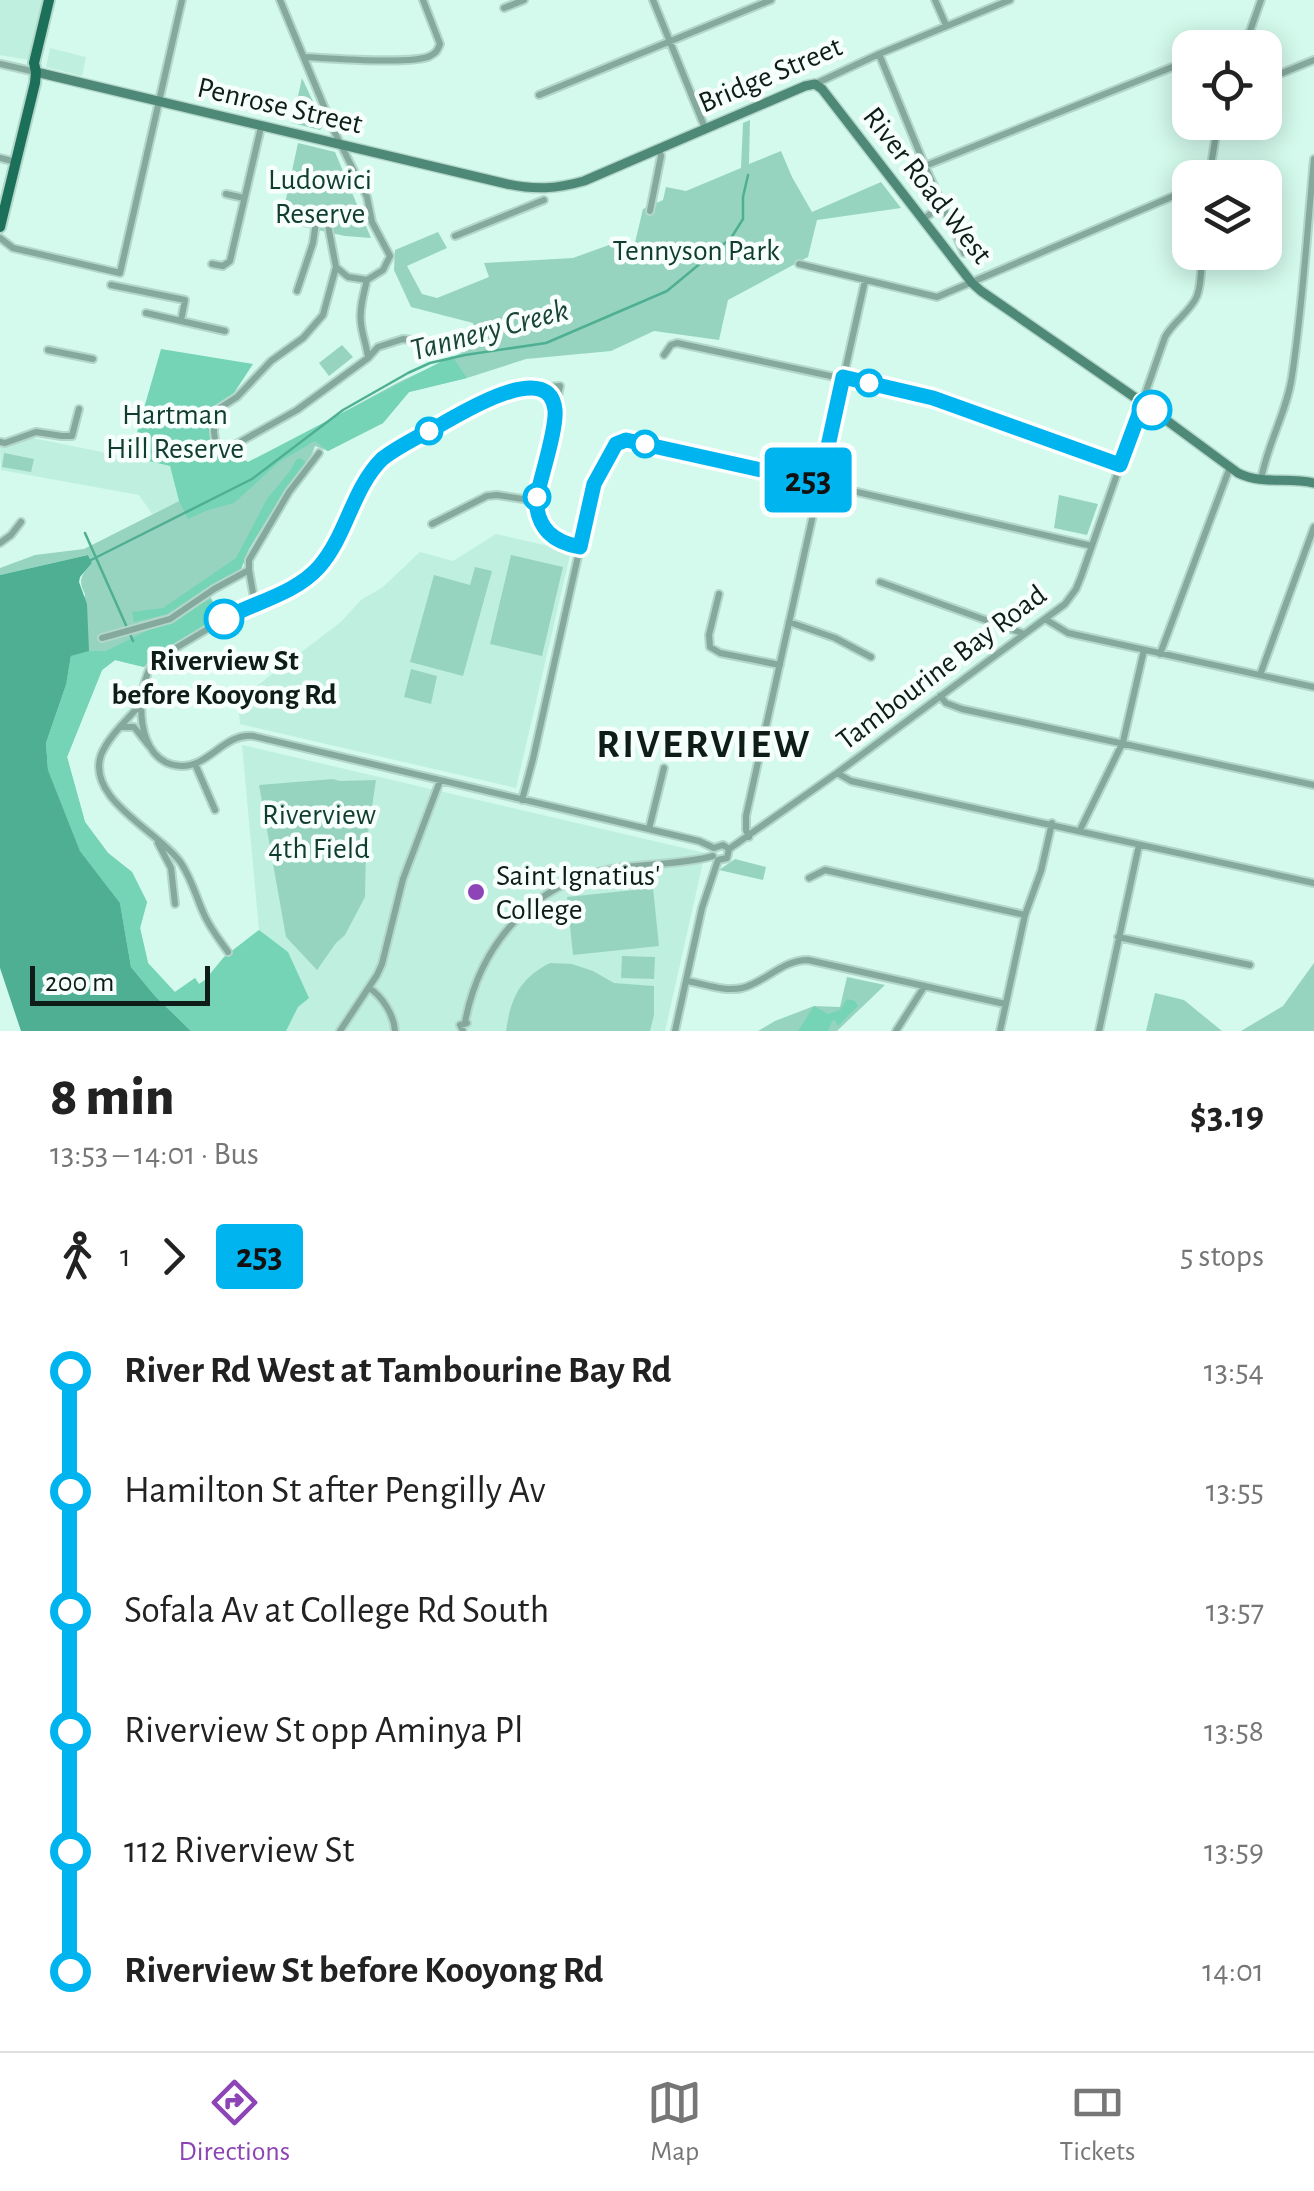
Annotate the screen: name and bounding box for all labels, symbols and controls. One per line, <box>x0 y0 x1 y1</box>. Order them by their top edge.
map controls <box>1172 30 1282 270</box>
button: locate <box>1172 30 1282 140</box>
street label: Bridge Street <box>694 31 847 118</box>
street label: Penrose Street <box>194 72 366 140</box>
street label: River Road West <box>857 102 998 270</box>
button: layers <box>1172 160 1282 270</box>
park label: Ludowici Reserve <box>268 165 372 229</box>
park label: Tennyson Park <box>612 236 780 266</box>
water label: Tannery Creek <box>407 294 572 366</box>
unlabelled marker <box>856 370 882 396</box>
unlabelled marker <box>1133 391 1171 429</box>
park label: Hartman Hill Reserve <box>106 400 244 464</box>
unlabelled marker <box>416 418 442 444</box>
unlabelled marker <box>632 431 658 457</box>
line badge: 253 <box>750 448 866 512</box>
text: 253 <box>785 463 831 498</box>
unlabelled marker <box>524 484 550 510</box>
street label: Tambourine Bay Road <box>831 579 1052 756</box>
marker: Riverview St before Kooyong Rd <box>205 600 243 638</box>
place label: Riverview St before Kooyong Rd <box>112 646 337 710</box>
district label: RIVERVIEW <box>596 725 812 765</box>
park label: Riverview 4th Field <box>262 800 376 864</box>
place label: Saint Ignatius' College <box>496 861 660 925</box>
marker: Saint Ignatius' College <box>465 881 487 903</box>
scale bar <box>30 961 210 1006</box>
text: 200 m <box>45 969 114 997</box>
text: 8 min <box>50 1070 174 1125</box>
text: $3.19 <box>1190 1097 1264 1135</box>
text: 13:53 – 14:01 · Bus <box>50 1138 259 1170</box>
icon: walk <box>50 1229 105 1284</box>
icon: forward <box>146 1229 201 1284</box>
text: 253 <box>236 1239 283 1274</box>
text: 1 <box>120 1240 131 1272</box>
text: 5 stops <box>1180 1240 1264 1272</box>
text: River Rd West at Tambourine Bay Rd <box>124 1352 672 1390</box>
text: 13:54 <box>1204 1355 1264 1387</box>
text: Hamilton St after Pengilly Av <box>124 1472 546 1510</box>
text: 13:55 <box>1206 1475 1264 1507</box>
text: Sofala Av at College Rd South <box>124 1592 549 1630</box>
text: 13:57 <box>1206 1595 1264 1627</box>
text: Riverview St opp Aminya Pl <box>124 1712 523 1750</box>
text: 13:58 <box>1204 1715 1264 1747</box>
text: 112 Riverview St <box>124 1832 354 1870</box>
text: 13:59 <box>1204 1835 1264 1867</box>
text: Riverview St before Kooyong Rd <box>124 1952 604 1990</box>
text: 14:01 <box>1202 1955 1264 1987</box>
tab: Directions <box>179 2075 290 2169</box>
tab: Map <box>647 2075 702 2169</box>
tab: Tickets <box>1060 2075 1135 2169</box>

